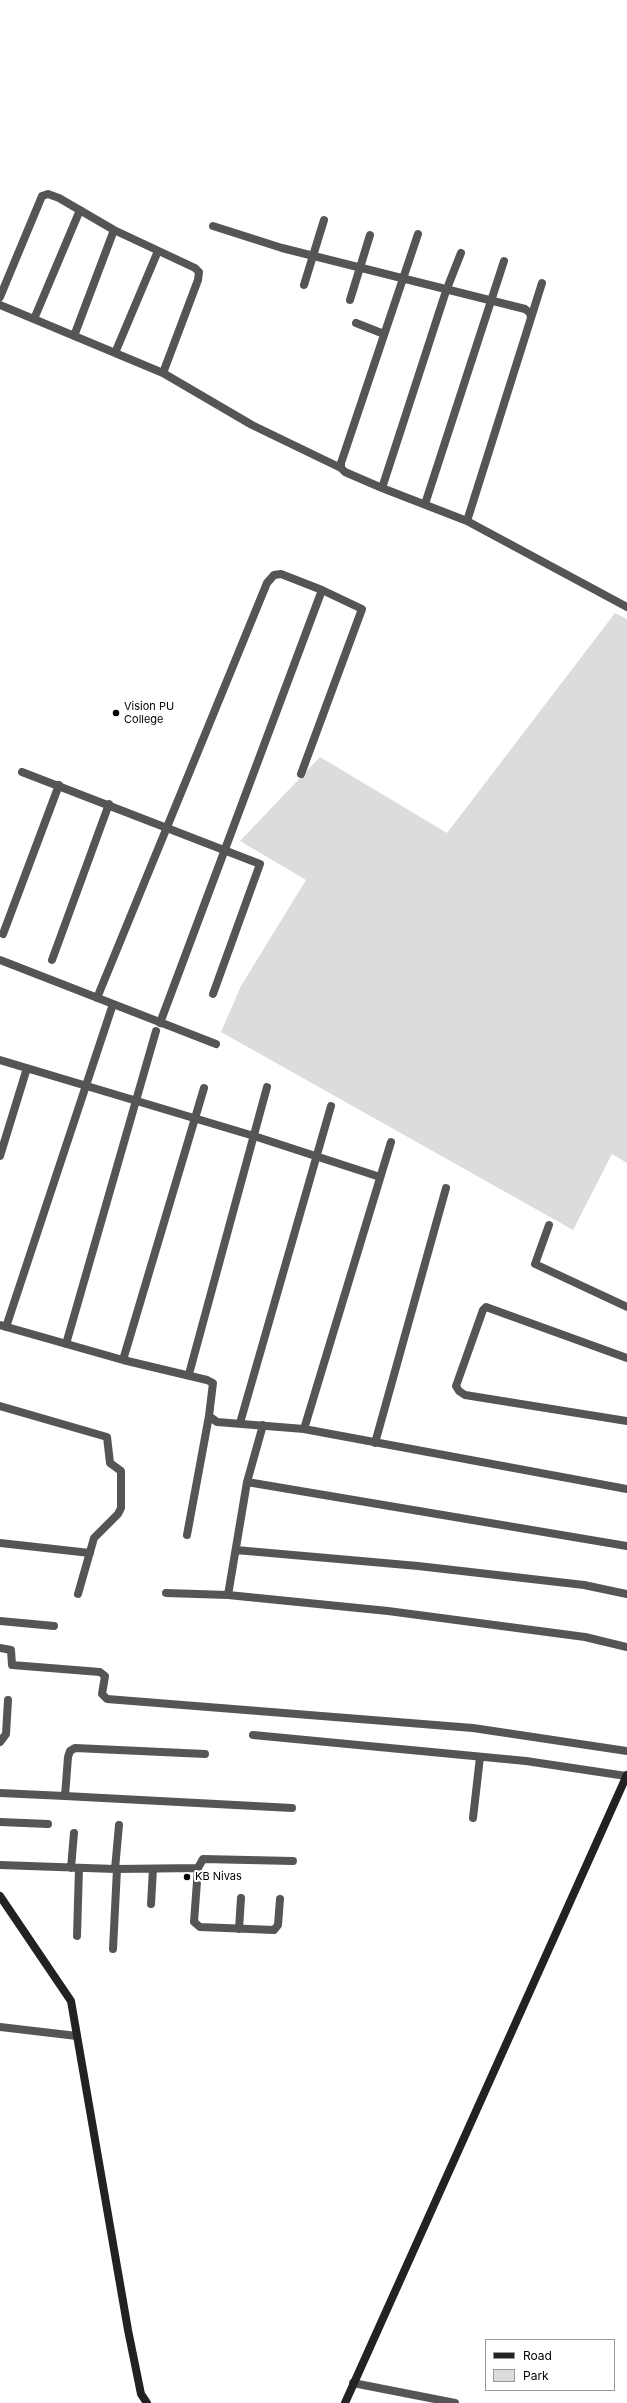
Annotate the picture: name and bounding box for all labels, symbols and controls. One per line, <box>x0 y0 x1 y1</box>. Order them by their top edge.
place label: Vision PU College <box>124 700 174 726</box>
marker: Vision PU College <box>111 708 121 718</box>
place label: KB Nivas <box>195 1870 242 1884</box>
marker: KB Nivas <box>182 1872 192 1882</box>
legend <box>485 2339 615 2391</box>
text: Road <box>523 2348 552 2363</box>
text: Park <box>523 2368 549 2383</box>

